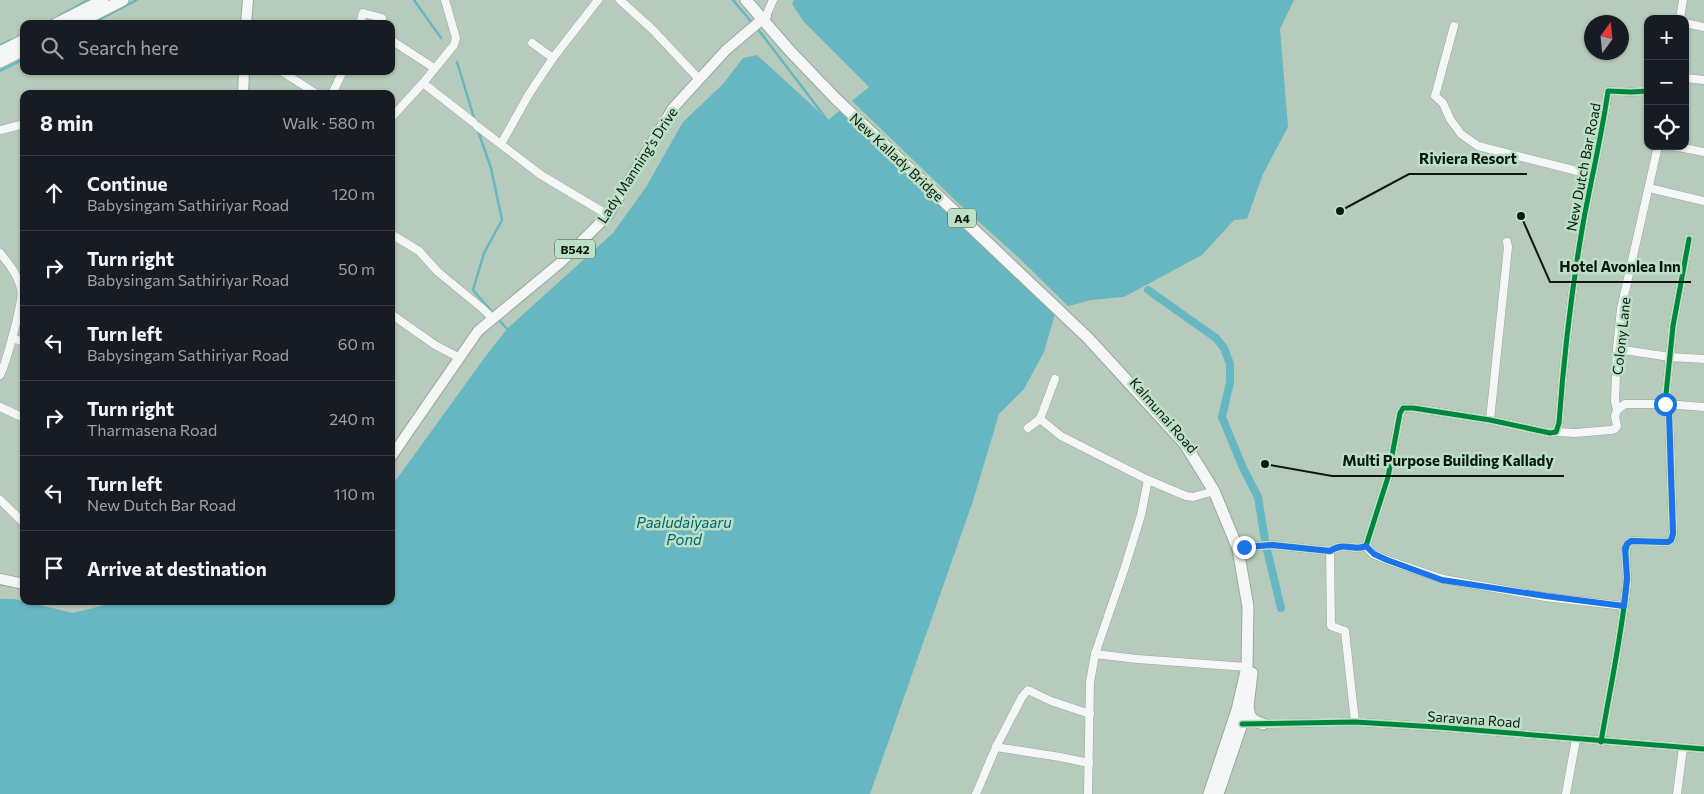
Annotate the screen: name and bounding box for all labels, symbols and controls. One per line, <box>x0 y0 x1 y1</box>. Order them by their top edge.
north arrow <box>1584 15 1629 60</box>
map controls <box>1644 15 1689 150</box>
button: + <box>1644 15 1689 60</box>
search box <box>20 20 395 75</box>
icon: search <box>38 34 66 62</box>
text: Search here <box>78 36 178 59</box>
button: − <box>1644 60 1689 105</box>
street label: New Dutch Bar Road <box>1562 101 1604 233</box>
street label: Lady Manning’s Drive <box>593 104 681 226</box>
button: locate <box>1644 105 1689 150</box>
street label: New Kallady Bridge <box>847 109 947 205</box>
text: 8 min <box>40 110 93 135</box>
text: Walk · 580 m <box>282 113 375 132</box>
callout: Riviera Resort <box>1409 144 1527 174</box>
text: Riviera Resort <box>1419 149 1517 167</box>
text: Continue <box>87 172 167 195</box>
icon: ahead <box>40 179 68 207</box>
text: 120 m <box>332 184 375 203</box>
text: Babysingam Sathiriyar Road <box>87 195 289 214</box>
road number: A4 <box>948 208 976 228</box>
road number: B542 <box>555 240 595 258</box>
text: Turn right <box>87 247 174 270</box>
callout: Hotel Avonlea Inn <box>1550 252 1691 282</box>
icon: right <box>40 254 68 282</box>
text: Hotel Avonlea Inn <box>1559 257 1681 275</box>
text: 50 m <box>338 259 375 278</box>
text: Babysingam Sathiriyar Road <box>87 270 289 289</box>
street label: Colony Lane <box>1608 296 1634 376</box>
text: Turn left <box>87 322 162 345</box>
icon: left <box>40 329 68 357</box>
text: 60 m <box>338 334 375 353</box>
text: Babysingam Sathiriyar Road <box>87 345 289 364</box>
street label: Kalmunai Road <box>1127 374 1201 456</box>
route start <box>1654 393 1677 416</box>
text: Turn right <box>87 397 174 420</box>
icon: right <box>40 404 68 432</box>
text: 240 m <box>329 409 375 428</box>
text: Tharmasena Road <box>87 420 217 439</box>
callout: Multi Purpose Building Kallady <box>1332 446 1564 476</box>
text: Multi Purpose Building Kallady <box>1342 451 1554 469</box>
text: Turn left <box>87 472 162 495</box>
icon: left <box>40 479 68 507</box>
text: 110 m <box>334 484 375 503</box>
text: New Dutch Bar Road <box>87 495 236 514</box>
water label: Paaludaiyaaru Pond <box>636 513 732 548</box>
route end <box>1233 536 1256 559</box>
icon: arrive <box>40 554 68 582</box>
text: Arrive at destination <box>87 557 267 580</box>
street label: Saravana Road <box>1427 707 1521 731</box>

